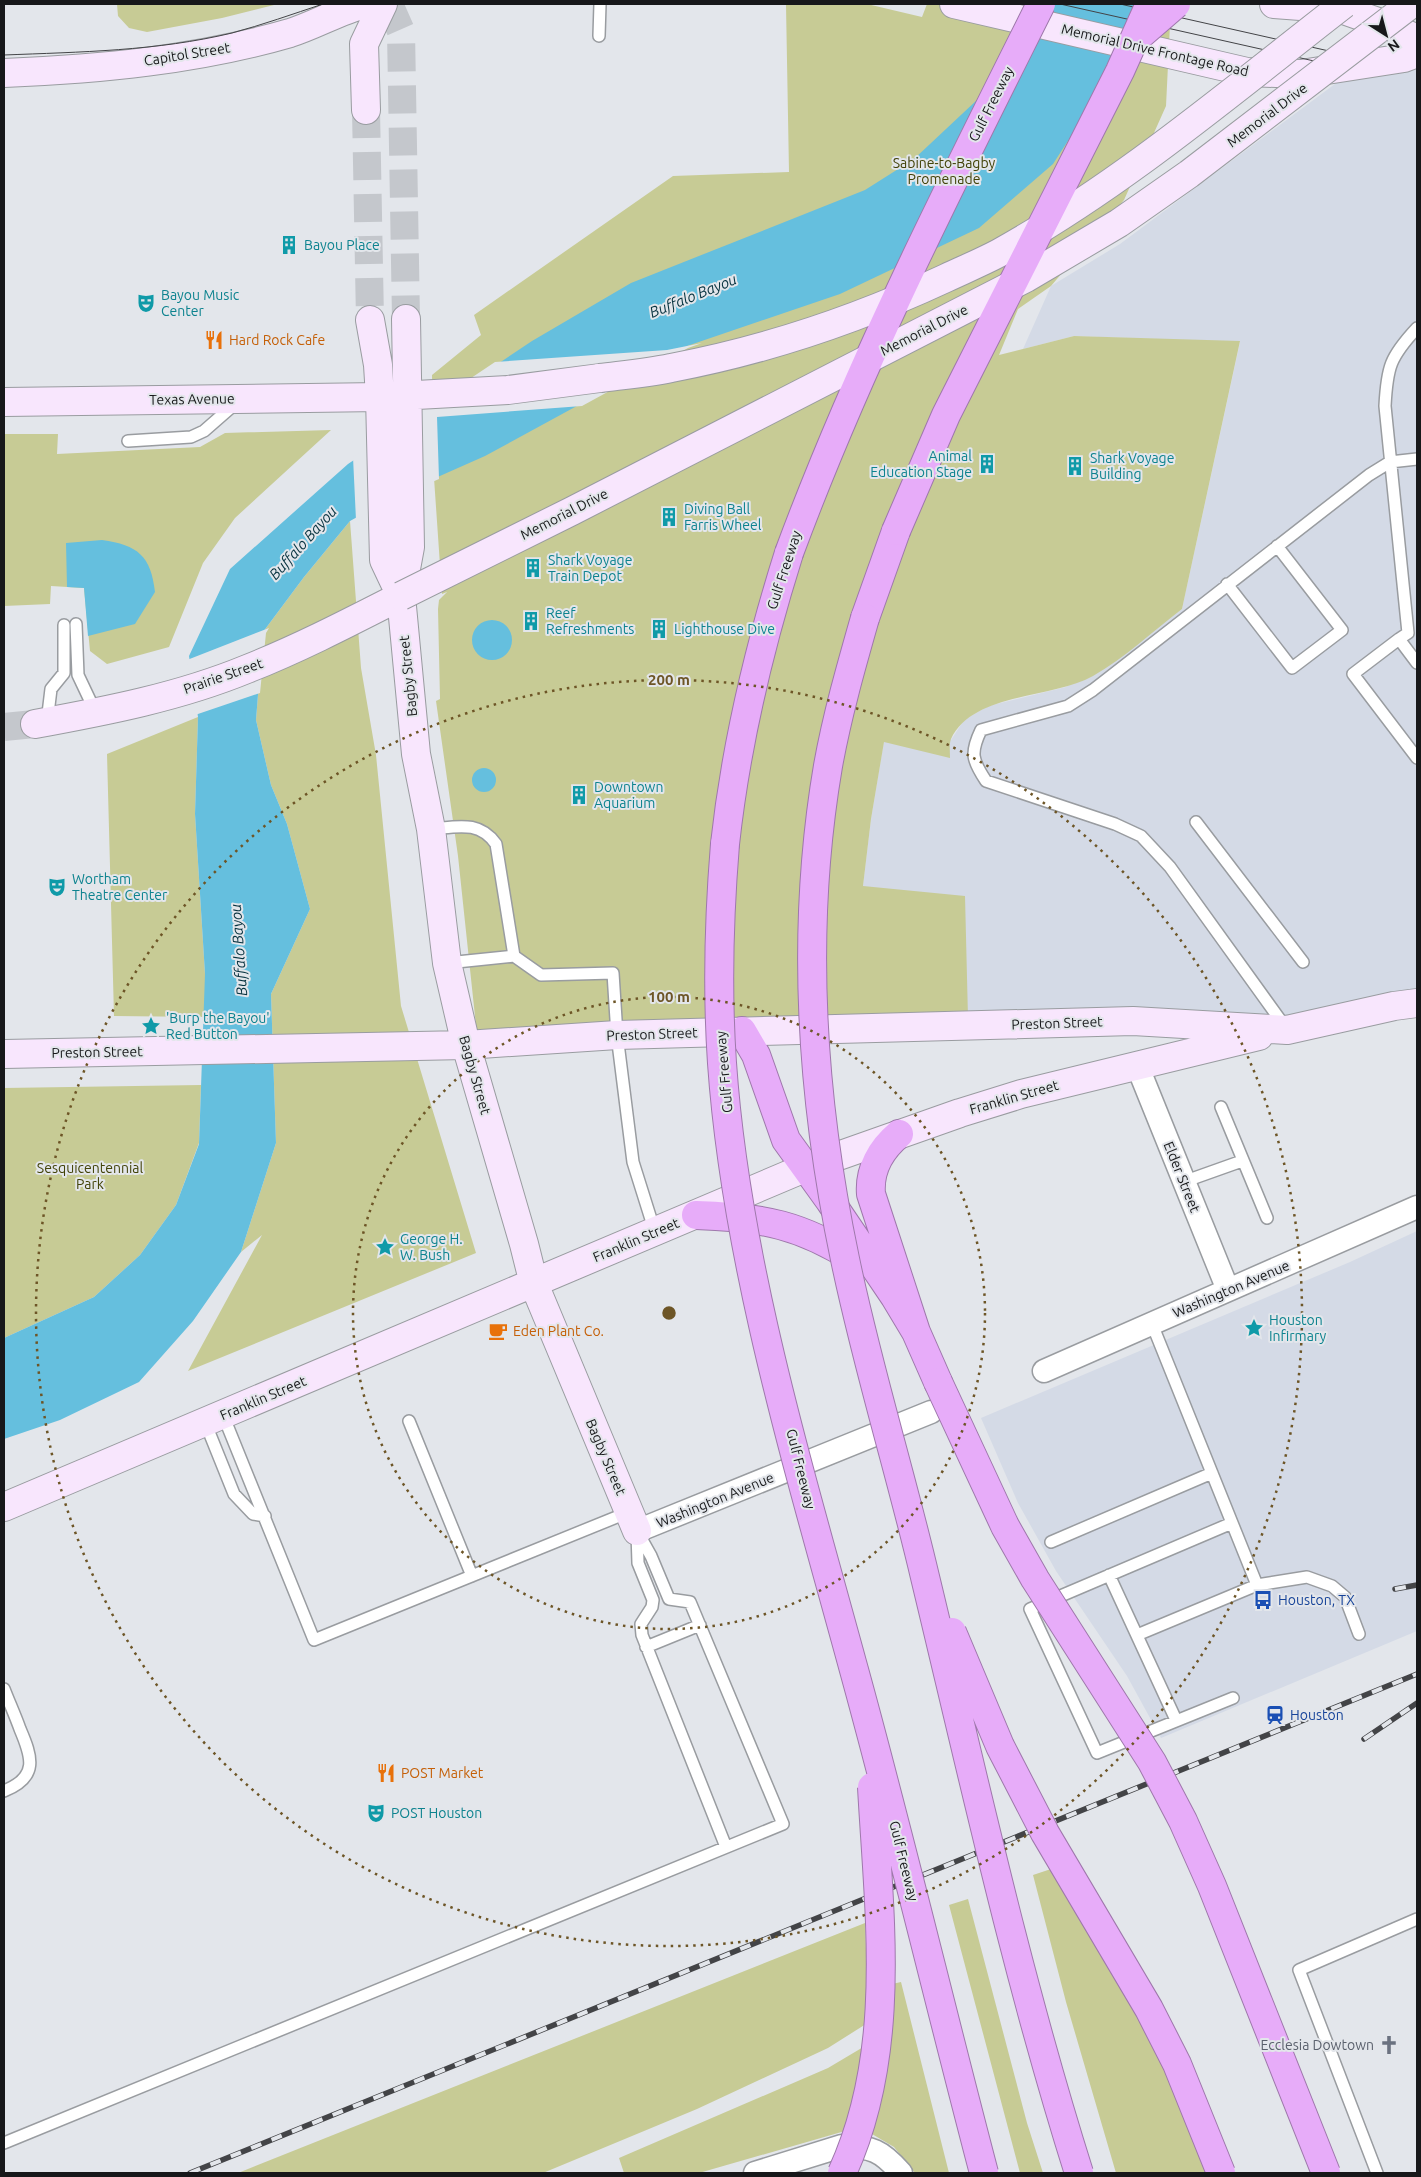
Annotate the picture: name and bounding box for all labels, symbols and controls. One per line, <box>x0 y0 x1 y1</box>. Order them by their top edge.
north arrow <box>1361 10 1411 60</box>
street label: Memorial Drive Frontage Road <box>1060 21 1250 79</box>
text: N <box>1385 36 1403 55</box>
street label: Capitol Street <box>143 39 232 69</box>
street label: Gulf Freeway <box>965 64 1017 144</box>
street label: Memorial Drive <box>1224 80 1310 150</box>
park label: Sabine-to-Bagby Promenade <box>893 155 996 187</box>
building icon: Bayou Place <box>278 234 300 256</box>
place label: Bayou Place <box>304 237 380 253</box>
water label: Buffalo Bayou <box>647 270 739 321</box>
place label: Bayou Music Center <box>161 287 240 319</box>
theatre icon: Bayou Music Center <box>135 292 157 314</box>
street label: Memorial Drive <box>878 301 970 359</box>
restaurant icon: Hard Rock Cafe <box>203 329 225 351</box>
place label: Hard Rock Cafe <box>229 332 325 348</box>
street label: Texas Avenue <box>149 390 235 408</box>
place label: Animal Education Stage <box>870 448 972 480</box>
place label: Shark Voyage Building <box>1090 450 1174 482</box>
building icon: Animal Education Stage <box>976 453 998 475</box>
building icon: Shark Voyage Building <box>1064 455 1086 477</box>
street label: Memorial Drive <box>518 485 610 543</box>
place label: Diving Ball Farris Wheel <box>684 501 762 533</box>
water label: Buffalo Bayou <box>265 503 340 583</box>
building icon: Diving Ball Farris Wheel <box>658 506 680 528</box>
street label: Gulf Freeway <box>764 528 804 612</box>
place label: Shark Voyage Train Depot <box>548 552 632 584</box>
building icon: Shark Voyage Train Depot <box>522 557 544 579</box>
place label: Reef Refreshments <box>546 605 634 637</box>
building icon: Reef Refreshments <box>520 610 542 632</box>
building icon: Lighthouse Dive <box>648 618 670 640</box>
place label: Lighthouse Dive <box>674 621 775 637</box>
street label: Bagby Street <box>396 634 420 717</box>
street label: Prairie Street <box>181 655 265 697</box>
text: 200 m <box>648 671 690 688</box>
place label: Downtown Aquarium <box>594 779 663 811</box>
building icon: Downtown Aquarium <box>568 784 590 806</box>
place label: Wortham Theatre Center <box>72 871 168 903</box>
theatre icon: Wortham Theatre Center <box>46 876 68 898</box>
water label: Buffalo Bayou <box>227 903 250 997</box>
text: 100 m <box>648 988 690 1005</box>
place label: 'Burp the Bayou' Red Button <box>166 1010 270 1042</box>
street label: Preston Street <box>1011 1013 1103 1033</box>
place icon: 'Burp the Bayou' Red Button <box>140 1015 162 1037</box>
street label: Preston Street <box>606 1024 698 1044</box>
street label: Gulf Freeway <box>712 1030 736 1114</box>
street label: Bagby Street <box>456 1034 494 1117</box>
street label: Preston Street <box>51 1043 143 1061</box>
street label: Franklin Street <box>968 1076 1061 1117</box>
street label: Elder Street <box>1161 1139 1204 1215</box>
park label: Sesquicentennial Park <box>37 1160 144 1192</box>
street label: Franklin Street <box>591 1214 682 1265</box>
place label: George H. W. Bush <box>400 1231 463 1263</box>
place icon: George H. W. Bush <box>374 1236 396 1258</box>
street label: Washington Avenue <box>1170 1257 1292 1321</box>
centre of rings <box>660 1304 678 1322</box>
place label: Houston Infirmary <box>1269 1312 1327 1344</box>
place icon: Houston Infirmary <box>1243 1317 1265 1339</box>
cafe icon: Eden Plant Co. <box>487 1320 509 1342</box>
place label: Eden Plant Co. <box>513 1323 604 1339</box>
street label: Franklin Street <box>218 1372 309 1423</box>
street label: Bagby Street <box>583 1416 629 1498</box>
street label: Gulf Freeway <box>783 1427 819 1511</box>
street label: Washington Avenue <box>654 1469 776 1531</box>
bus stop icon: Houston, TX <box>1252 1589 1274 1611</box>
place label: Houston, TX <box>1278 1592 1355 1608</box>
station icon: Houston <box>1264 1704 1286 1726</box>
place label: Houston <box>1290 1707 1344 1723</box>
restaurant icon: POST Market <box>375 1762 397 1784</box>
place label: POST Market <box>401 1765 484 1781</box>
theatre icon: POST Houston <box>365 1802 387 1824</box>
place label: POST Houston <box>391 1805 482 1821</box>
street label: Gulf Freeway <box>886 1819 922 1903</box>
church icon: Ecclesia Dowtown <box>1378 2034 1400 2056</box>
place label: Ecclesia Dowtown <box>1260 2037 1374 2053</box>

